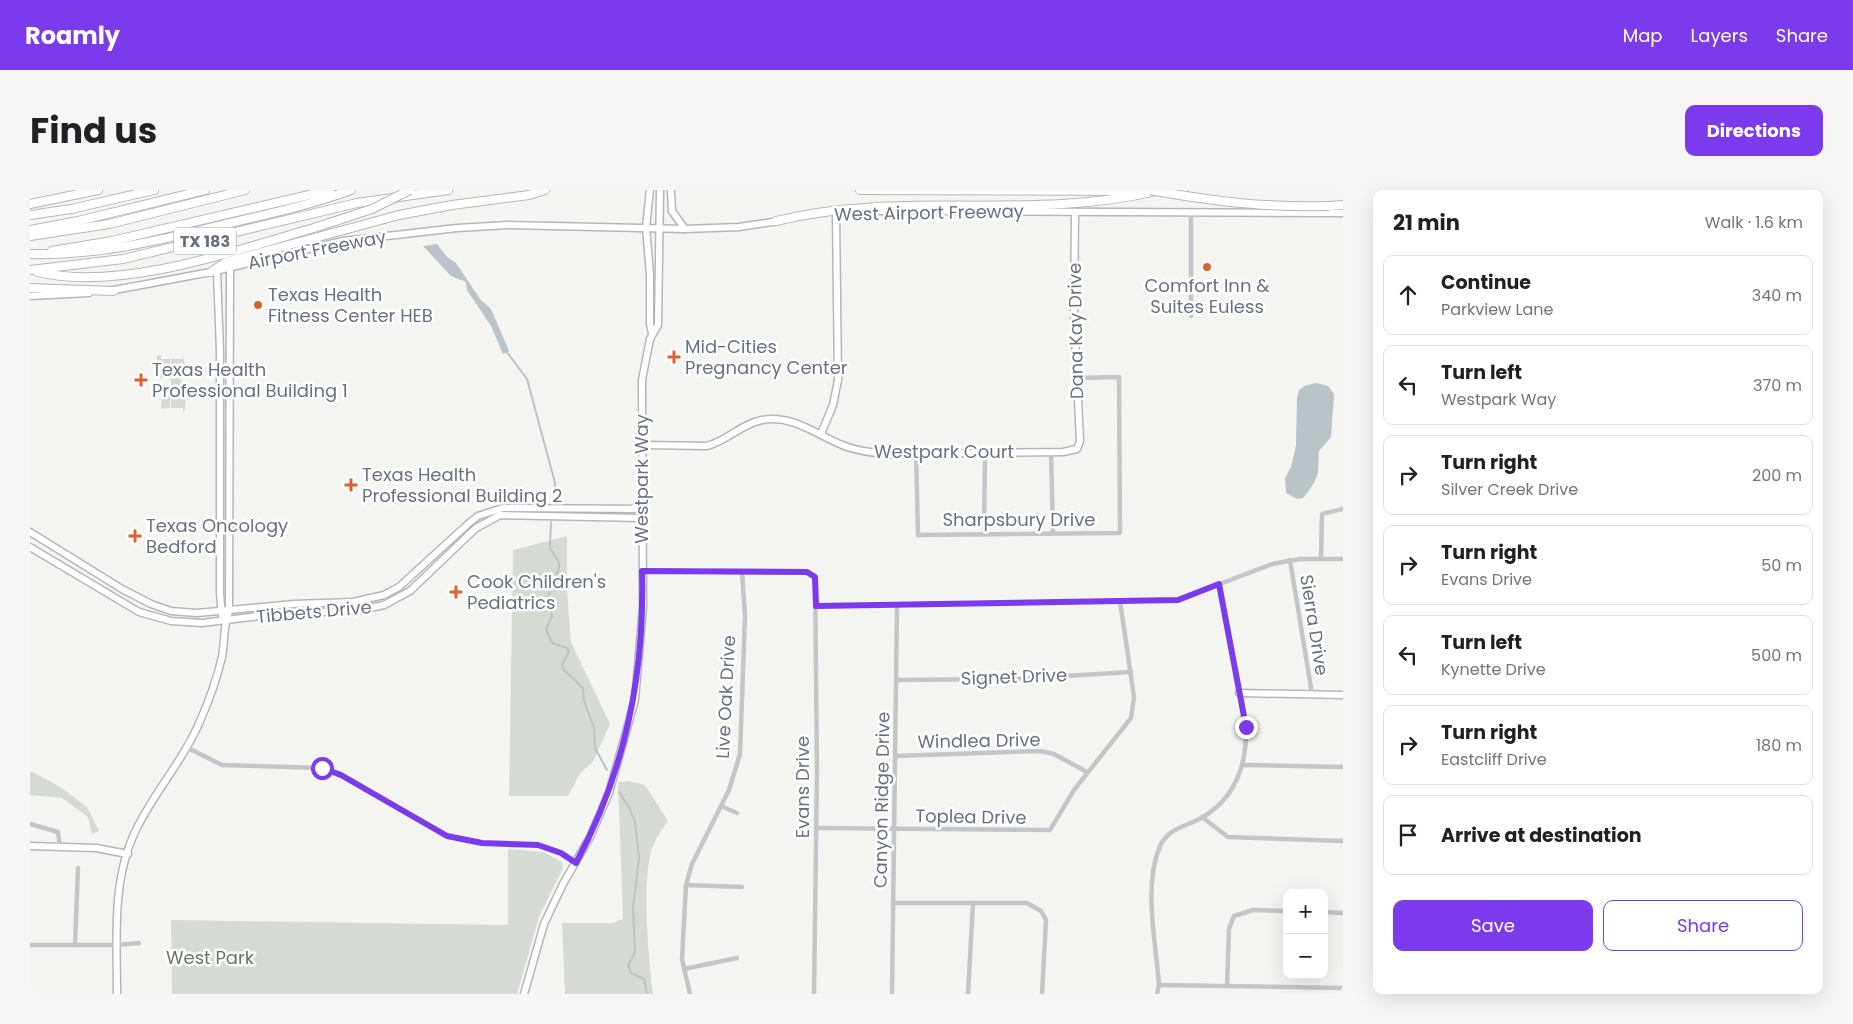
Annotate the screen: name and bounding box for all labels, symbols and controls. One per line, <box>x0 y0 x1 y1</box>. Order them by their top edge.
text: Roamly <box>25 19 120 52</box>
text: Map <box>1623 23 1663 48</box>
text: Layers <box>1691 23 1748 48</box>
text: Share <box>1776 23 1828 48</box>
button: Directions <box>1685 105 1823 156</box>
text: Find us <box>30 106 157 155</box>
street label: West Airport Freeway <box>834 198 1024 227</box>
text: 21 min <box>1393 208 1460 237</box>
text: Walk · 1.6 km <box>1705 211 1803 234</box>
street label: Airport Freeway <box>246 224 388 275</box>
road number: TX 183 <box>174 227 236 254</box>
marker: Comfort Inn & Suites Euless <box>1201 261 1213 273</box>
street label: Dana Kay Drive <box>1062 263 1089 399</box>
text: Continue <box>1441 269 1531 296</box>
place label: Comfort Inn & Suites Euless <box>1144 273 1270 319</box>
icon: ahead <box>1394 281 1422 309</box>
place label: Texas Health Fitness Center HEB <box>268 282 433 328</box>
text: 340 m <box>1752 284 1802 307</box>
text: Parkview Lane <box>1441 298 1553 321</box>
marker: Texas Health Fitness Center HEB <box>252 299 264 311</box>
place label: Mid-Cities Pregnancy Center <box>685 334 848 380</box>
marker: Mid-Cities Pregnancy Center <box>667 350 681 364</box>
place label: Texas Health Professional Building 1 <box>152 357 348 403</box>
text: Turn left <box>1441 359 1522 386</box>
icon: left <box>1394 371 1422 399</box>
marker: Texas Health Professional Building 1 <box>134 373 148 387</box>
text: 370 m <box>1753 374 1802 397</box>
text: Westpark Way <box>1441 388 1556 411</box>
street label: Westpark Way <box>629 414 654 544</box>
street label: Westpark Court <box>874 439 1014 464</box>
text: Turn right <box>1441 449 1537 476</box>
icon: right <box>1394 461 1422 489</box>
place label: Texas Health Professional Building 2 <box>362 462 562 508</box>
text: 200 m <box>1752 464 1802 487</box>
marker: Texas Health Professional Building 2 <box>344 478 358 492</box>
text: Silver Creek Drive <box>1441 478 1578 501</box>
street label: Sharpsbury Drive <box>943 507 1096 532</box>
place label: Texas Oncology Bedford <box>146 513 288 559</box>
marker: Texas Oncology Bedford <box>128 529 142 543</box>
text: Turn right <box>1441 539 1537 566</box>
icon: right <box>1394 551 1422 579</box>
text: 50 m <box>1761 554 1802 577</box>
text: Evans Drive <box>1441 568 1532 591</box>
place label: Cook Children's Pediatrics <box>467 569 606 615</box>
street label: Sierra Drive <box>1294 573 1335 677</box>
marker: Cook Children's Pediatrics <box>449 585 463 599</box>
street label: Tibbets Drive <box>255 594 373 629</box>
text: Turn left <box>1441 629 1522 656</box>
street label: Live Oak Drive <box>710 635 741 759</box>
icon: left <box>1394 641 1422 669</box>
text: 500 m <box>1751 644 1802 667</box>
text: Kynette Drive <box>1441 658 1546 681</box>
street label: Signet Drive <box>960 662 1068 691</box>
street label: Canyon Ridge Drive <box>867 712 896 888</box>
route end <box>1235 716 1258 739</box>
text: Turn right <box>1441 719 1537 746</box>
street label: Windlea Drive <box>917 727 1041 754</box>
icon: right <box>1394 731 1422 759</box>
text: 180 m <box>1756 734 1802 757</box>
street label: Evans Drive <box>790 736 815 838</box>
text: Eastcliff Drive <box>1441 748 1547 771</box>
route start <box>311 757 334 780</box>
street label: Toplea Drive <box>915 803 1027 830</box>
icon: arrive <box>1394 821 1422 849</box>
text: Arrive at destination <box>1441 822 1642 849</box>
map controls <box>1283 889 1328 979</box>
button: + <box>1283 889 1328 934</box>
button: Save <box>1393 900 1593 951</box>
button: Share <box>1603 900 1803 951</box>
button: − <box>1283 934 1328 979</box>
park label: West Park <box>166 945 255 970</box>

